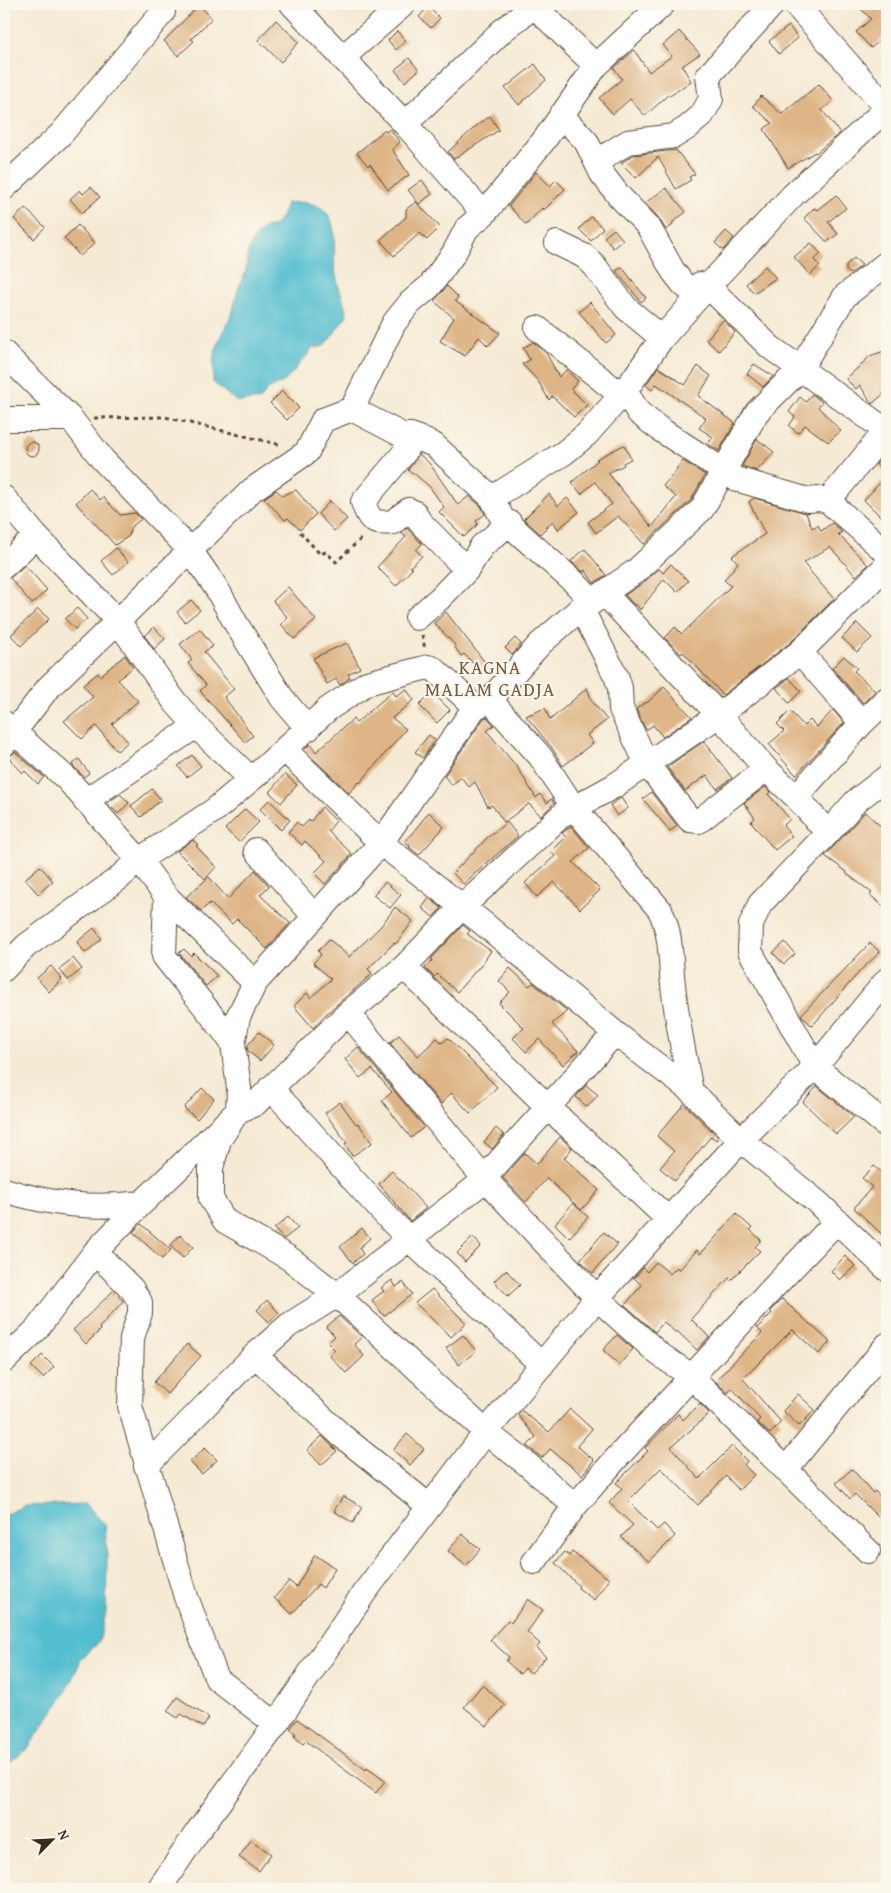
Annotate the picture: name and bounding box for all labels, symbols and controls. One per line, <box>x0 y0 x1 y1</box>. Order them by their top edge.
district label: KAGNA MALAM GADJA <box>425 653 555 703</box>
north arrow <box>28 1816 78 1866</box>
text: N <box>53 1826 75 1844</box>

